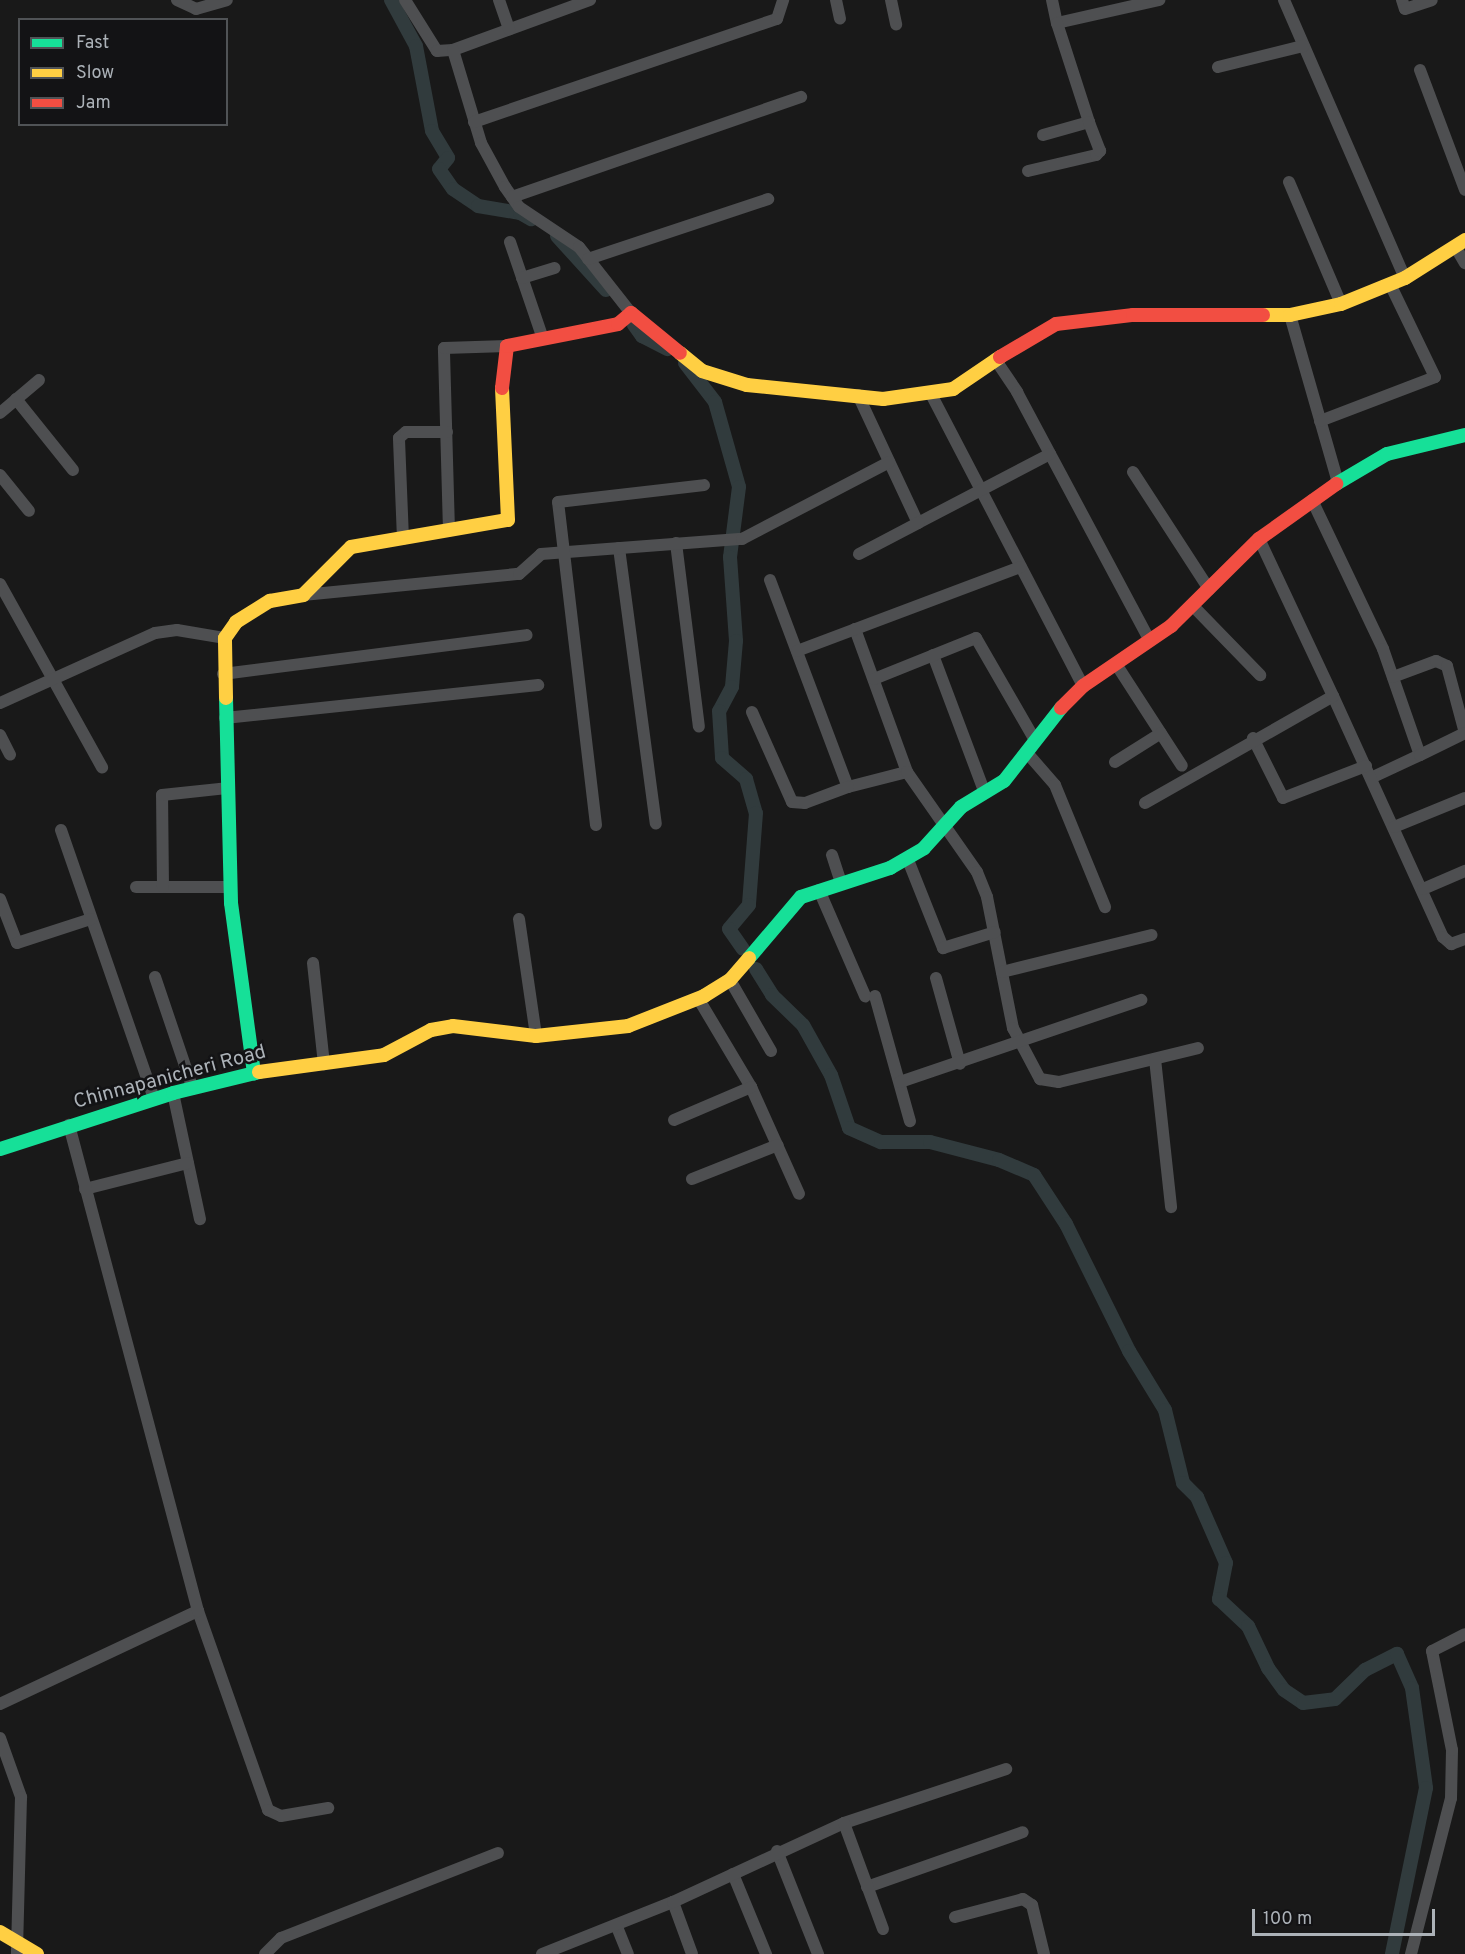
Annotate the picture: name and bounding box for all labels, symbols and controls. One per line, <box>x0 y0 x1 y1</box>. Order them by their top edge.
legend <box>18 18 228 126</box>
text: Fast <box>76 32 109 55</box>
text: Slow <box>76 62 114 85</box>
text: Jam <box>76 92 111 115</box>
street label: Chinnapanicheri Road <box>71 1041 269 1115</box>
scale bar <box>1255 1897 1438 1935</box>
text: 100 m <box>1263 1908 1312 1931</box>

